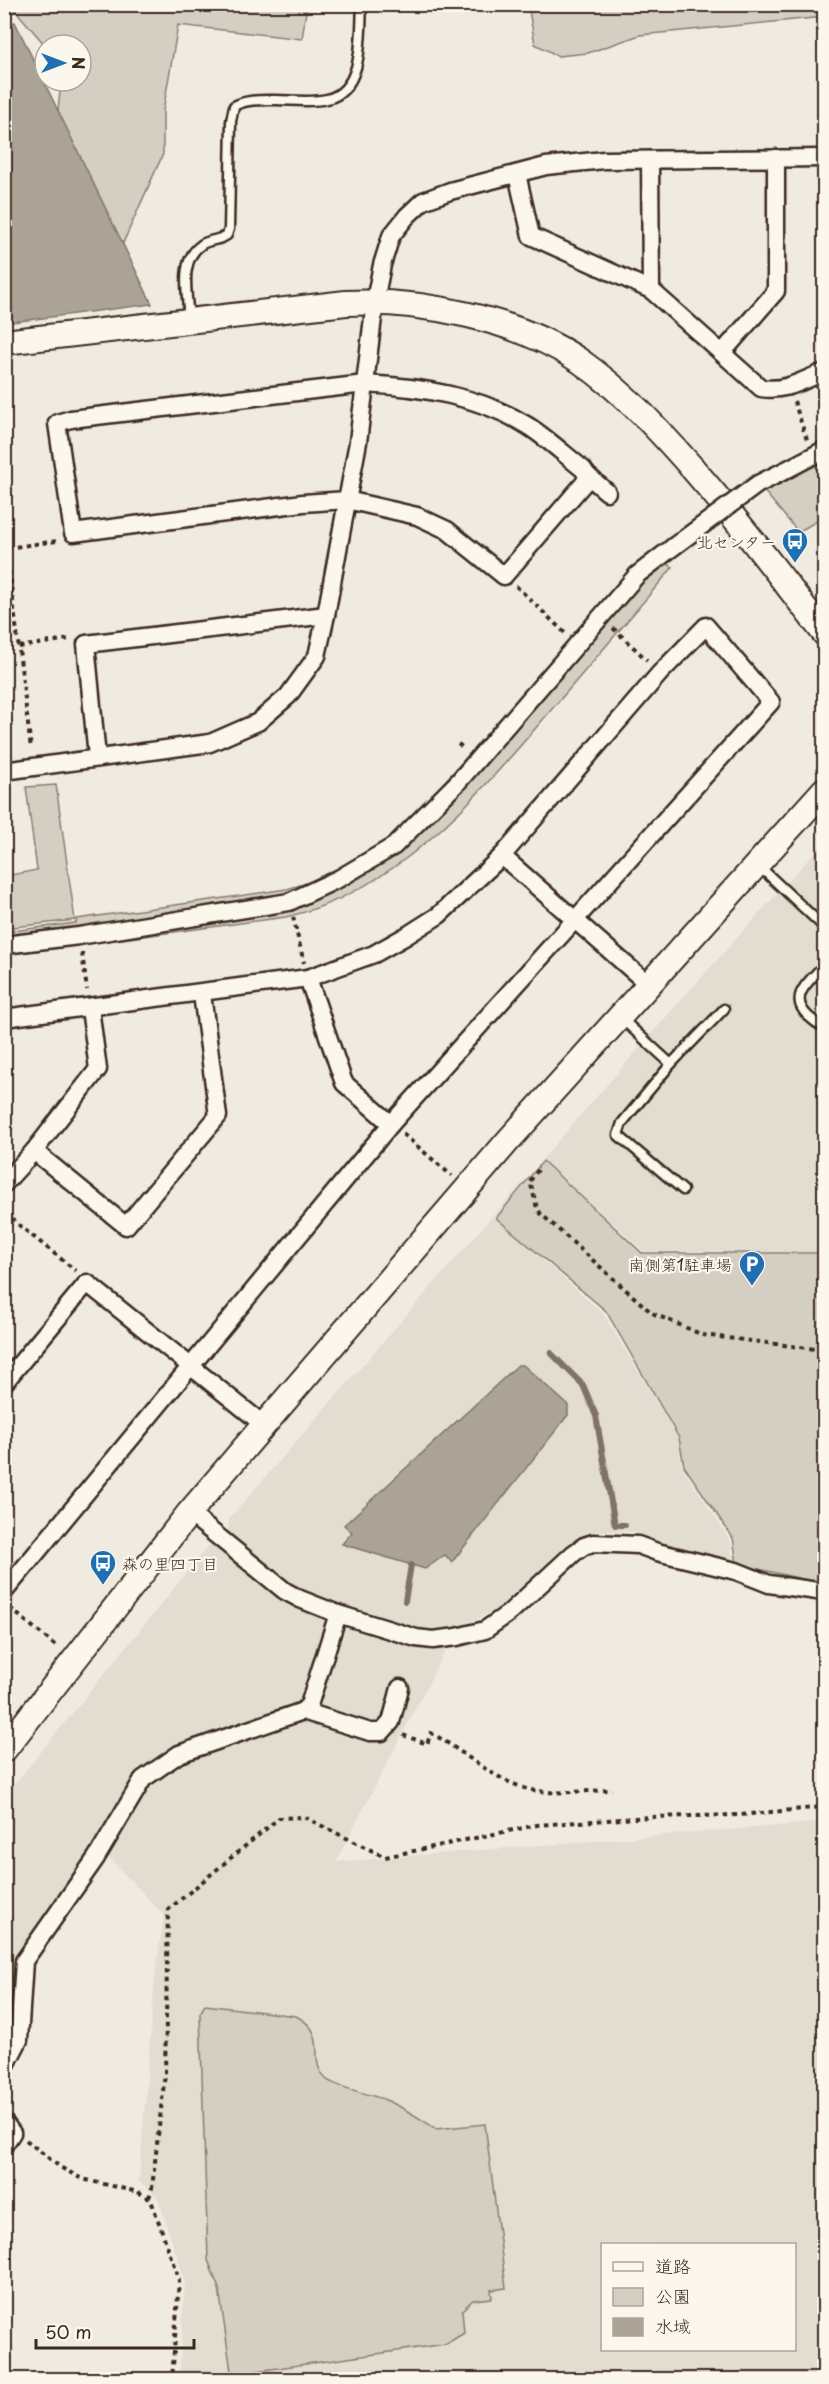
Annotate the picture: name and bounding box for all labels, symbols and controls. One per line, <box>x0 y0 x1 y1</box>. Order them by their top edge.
north arrow <box>33 33 93 93</box>
text: N <box>67 57 91 69</box>
bus stop icon: 北センター <box>780 526 810 564</box>
place label: 北センター <box>697 529 776 553</box>
parking icon: 南側第1駐車場 <box>737 1249 767 1287</box>
place label: 南側第1駐車場 <box>629 1252 732 1276</box>
bus stop icon: 森の里四丁目 <box>88 1548 118 1586</box>
place label: 森の里四丁目 <box>122 1551 218 1575</box>
legend <box>601 2243 796 2351</box>
text: 道路 <box>655 2252 691 2279</box>
text: 公園 <box>655 2282 691 2309</box>
scale bar <box>36 2312 194 2350</box>
text: 水域 <box>655 2312 691 2339</box>
text: 50 m <box>45 2318 92 2345</box>

